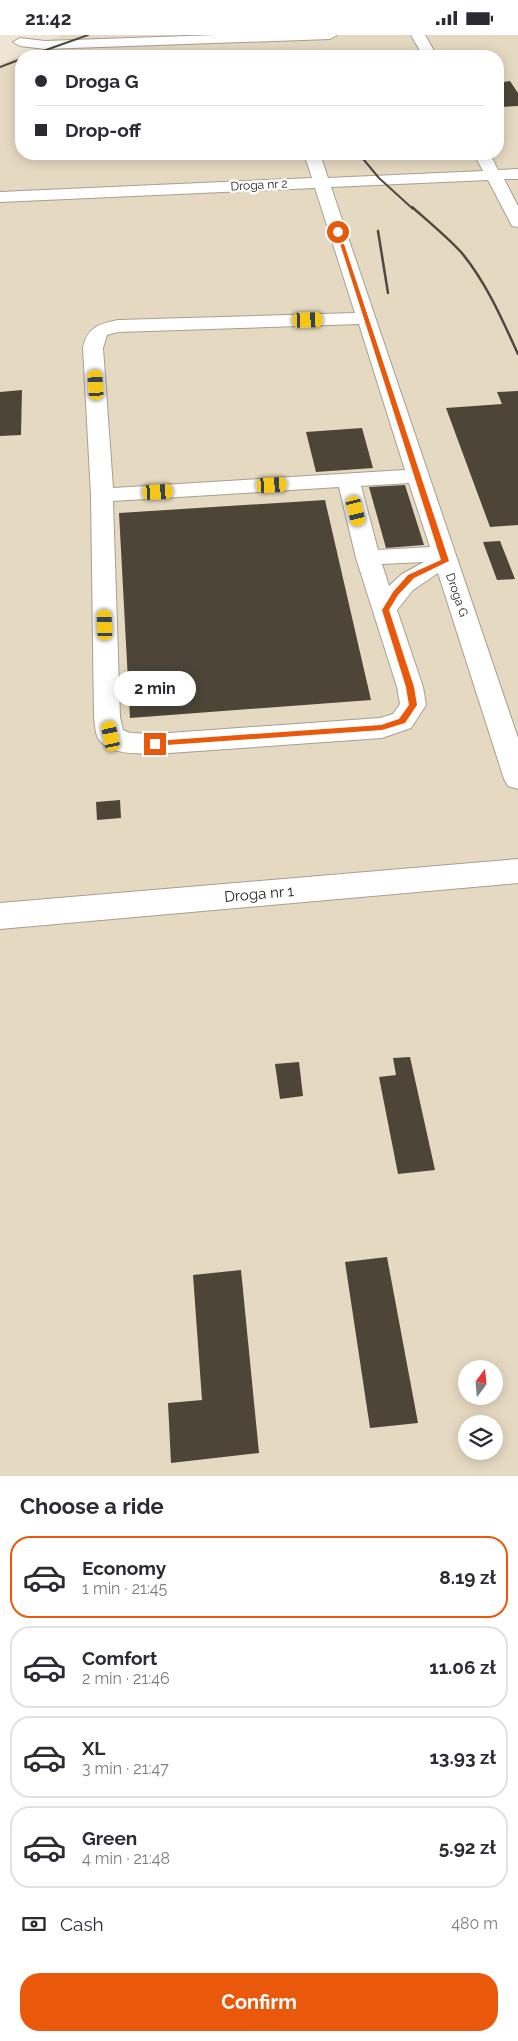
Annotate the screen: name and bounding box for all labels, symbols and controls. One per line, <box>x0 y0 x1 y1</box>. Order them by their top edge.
text: 21:42 <box>25 7 71 29</box>
text: Droga G <box>65 70 139 92</box>
text: Drop-off <box>65 119 141 141</box>
street label: Droga nr 2 <box>230 177 288 193</box>
route start <box>327 221 349 243</box>
car <box>292 312 323 328</box>
car <box>87 370 104 400</box>
car <box>256 477 287 493</box>
car <box>142 484 173 500</box>
car <box>345 495 366 527</box>
street label: Droga G <box>443 571 471 619</box>
car <box>96 610 113 640</box>
callout: 2 min <box>114 671 196 707</box>
text: 2 min <box>134 679 176 698</box>
car <box>100 720 121 752</box>
route end <box>144 733 166 755</box>
street label: Droga nr 1 <box>223 882 295 906</box>
north arrow <box>458 1360 502 1405</box>
map controls <box>458 1360 503 1460</box>
button: layers <box>458 1415 503 1460</box>
text: Choose a ride <box>20 1493 164 1519</box>
icon: car <box>22 1555 67 1600</box>
text: Economy <box>82 1557 166 1579</box>
text: 8.19 zł <box>439 1566 496 1588</box>
text: 1 min · 21:45 <box>82 1579 167 1598</box>
icon: car <box>22 1645 67 1690</box>
text: Comfort <box>82 1647 157 1669</box>
text: 11.06 zł <box>429 1656 496 1678</box>
text: 2 min · 21:46 <box>82 1669 170 1688</box>
icon: car <box>22 1735 67 1780</box>
text: XL <box>82 1737 105 1759</box>
text: 13.93 zł <box>429 1746 496 1768</box>
text: 3 min · 21:47 <box>82 1759 169 1778</box>
icon: car <box>22 1825 67 1870</box>
text: Green <box>82 1827 137 1849</box>
text: 5.92 zł <box>439 1836 496 1858</box>
text: 4 min · 21:48 <box>82 1849 170 1868</box>
icon: cash <box>20 1910 48 1938</box>
text: Cash <box>60 1913 104 1935</box>
text: 480 m <box>451 1914 498 1933</box>
button: Confirm <box>20 1973 498 2031</box>

